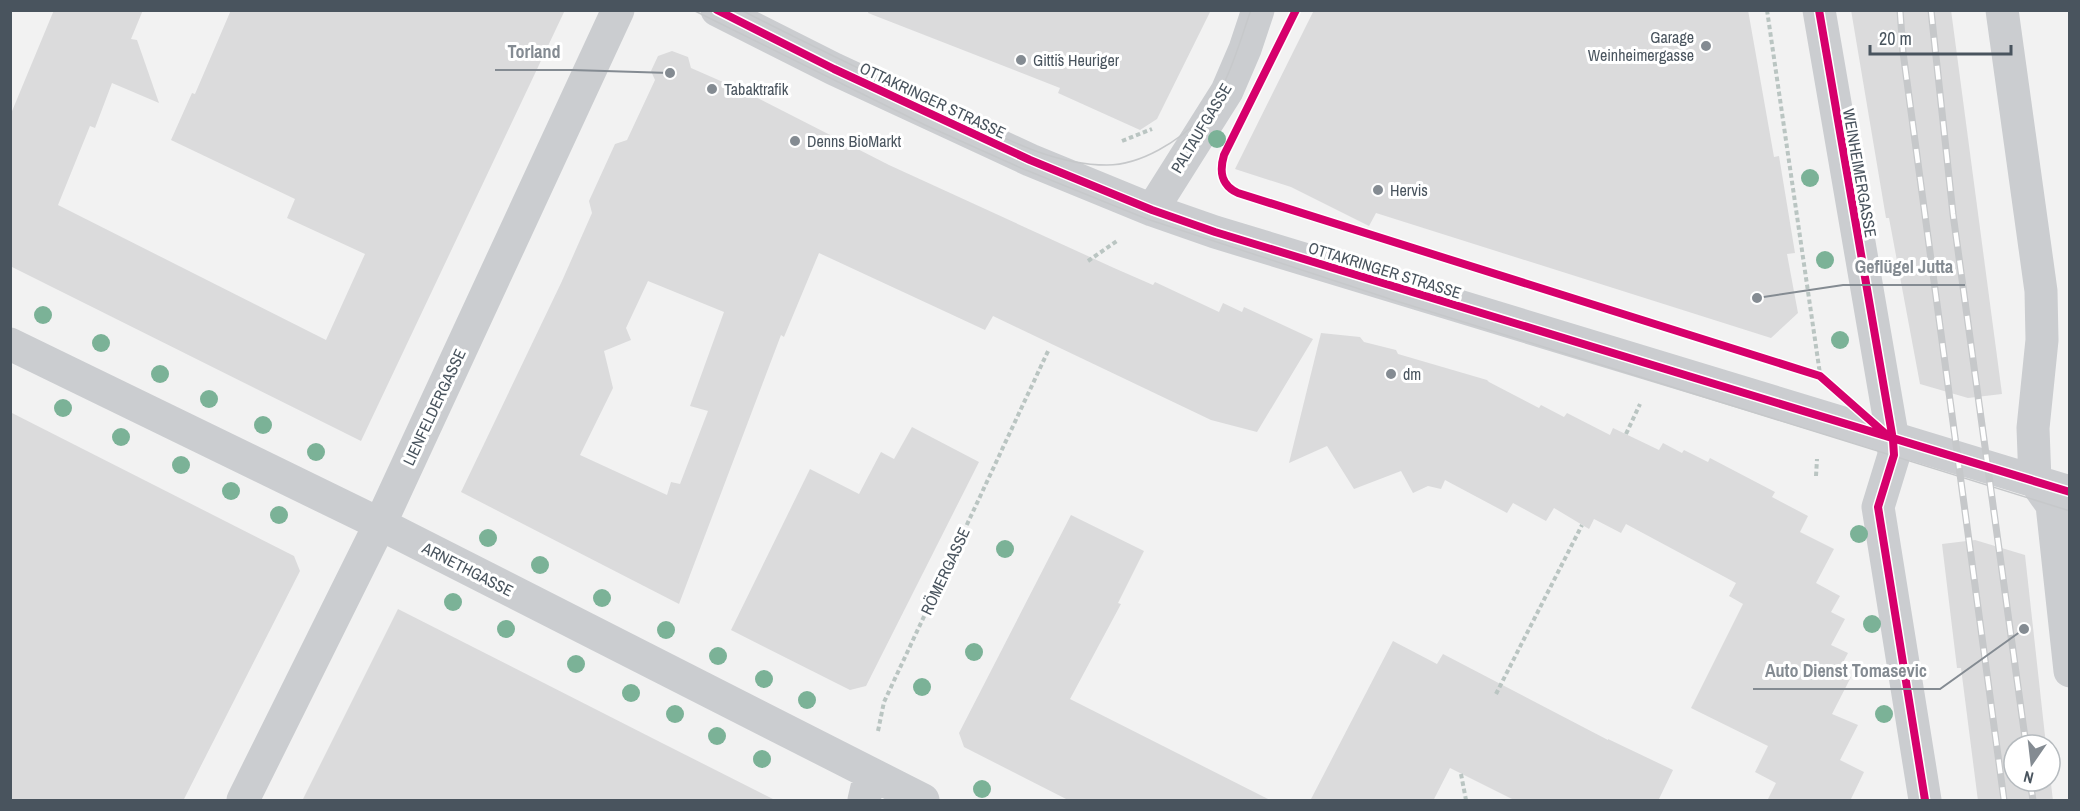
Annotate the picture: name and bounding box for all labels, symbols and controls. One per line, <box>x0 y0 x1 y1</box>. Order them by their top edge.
scale bar <box>1870 18 2011 56</box>
place label: Garage Weinheimergasse <box>1588 26 1694 66</box>
text: 20 m <box>1879 26 1912 51</box>
callout: Torland <box>495 34 572 70</box>
text: Torland <box>507 39 561 64</box>
marker: Garage Weinheimergasse <box>1699 39 1713 53</box>
place label: Gitti´s Heuriger <box>1033 49 1120 71</box>
marker: Gitti´s Heuriger <box>1014 53 1028 67</box>
street label: OTTAKRINGER STRASSE <box>856 56 1010 144</box>
place label: Tabaktrafik <box>724 78 789 100</box>
street label: PALTAUFGASSE <box>1165 79 1237 177</box>
marker: Tabaktrafik <box>705 82 719 96</box>
street label: WEINHEIMERGASSE <box>1838 107 1882 239</box>
place label: Denns BioMarkt <box>807 130 901 152</box>
marker: Denns BioMarkt <box>788 134 802 148</box>
place label: Hervis <box>1390 179 1428 201</box>
marker: Hervis <box>1371 183 1385 197</box>
street label: OTTAKRINGER STRASSE <box>1306 236 1464 304</box>
callout: Geflügel Jutta <box>1843 249 1965 285</box>
text: Geflügel Jutta <box>1855 254 1954 279</box>
street label: LIENFELDERGASSE <box>397 345 471 469</box>
place label: dm <box>1403 363 1421 385</box>
marker: dm <box>1384 367 1398 381</box>
street label: RÖMERGASSE <box>915 524 975 618</box>
street label: ARNETHGASSE <box>418 536 517 601</box>
callout: Auto Dienst Tomasevic <box>1753 653 1940 689</box>
text: Auto Dienst Tomasevic <box>1765 658 1927 683</box>
north arrow <box>2002 733 2062 793</box>
text: N <box>2021 766 2036 789</box>

